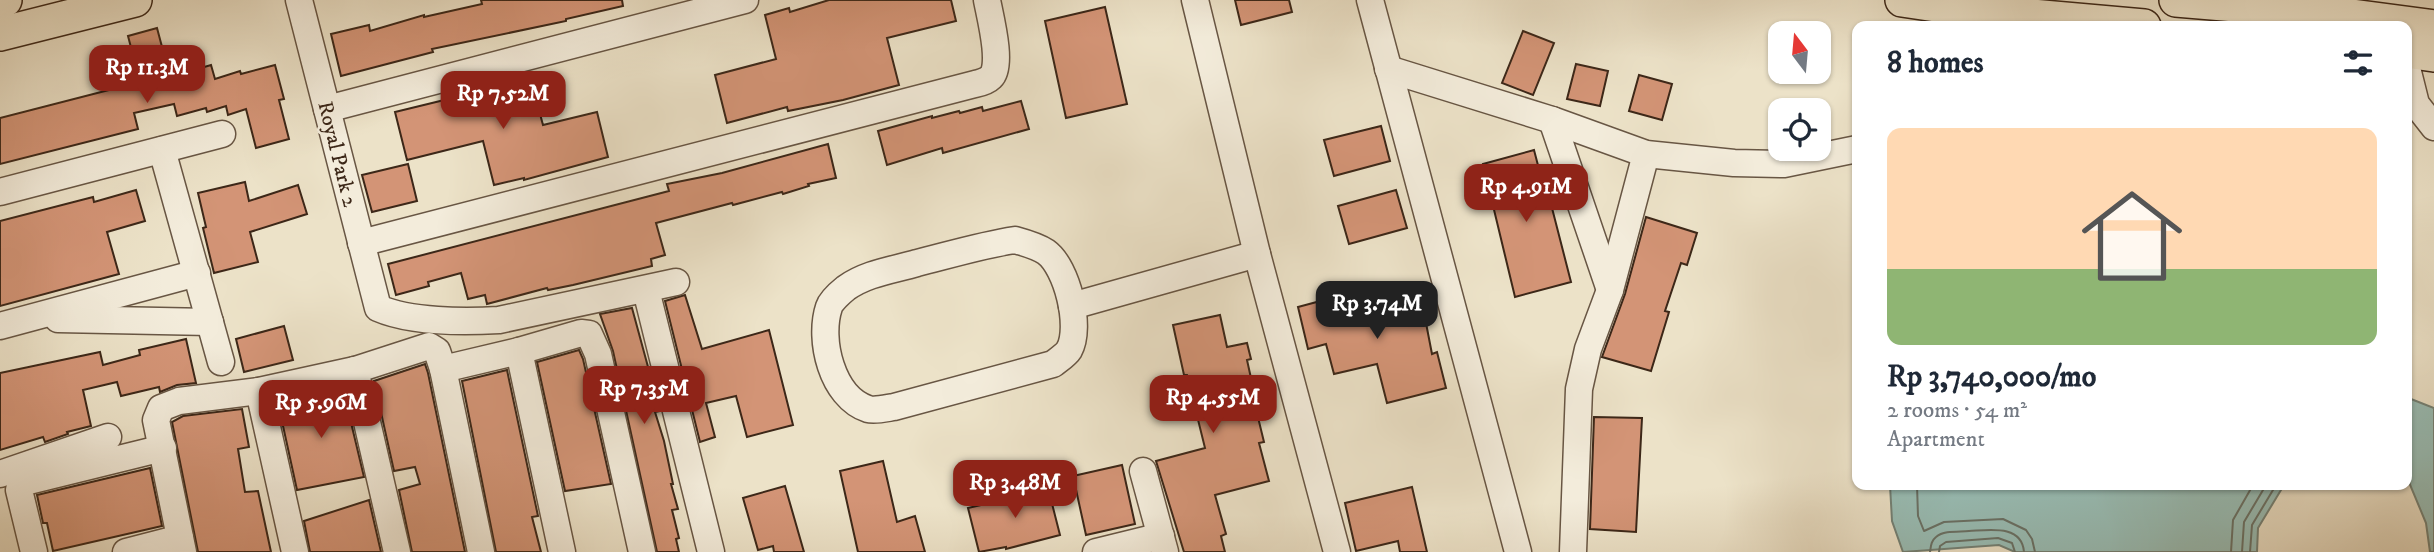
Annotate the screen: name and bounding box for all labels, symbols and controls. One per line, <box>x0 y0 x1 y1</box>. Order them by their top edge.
north arrow <box>1768 21 1830 84</box>
map controls <box>1768 21 1831 161</box>
icon: filters <box>2339 44 2377 82</box>
text: 8 homes <box>1887 45 1984 82</box>
pin: Rp 11.3M <box>75 46 219 105</box>
text: Rp 11.3M <box>105 53 189 82</box>
pin: Rp 7.52M <box>431 72 575 131</box>
text: Rp 7.52M <box>457 79 549 108</box>
button: locate <box>1768 98 1831 161</box>
street label: Royal Park 2 <box>311 99 363 210</box>
pin: Rp 4.91M <box>1454 164 1598 224</box>
text: Rp 4.91M <box>1480 172 1572 201</box>
icon: home <box>2069 173 2195 299</box>
pin: Rp 3.74M <box>1305 282 1449 341</box>
text: Rp 3.74M <box>1332 289 1422 318</box>
text: Rp 3,740,000/mo <box>1887 359 2096 396</box>
pin: Rp 7.35M <box>572 366 716 426</box>
text: Rp 7.35M <box>599 374 689 403</box>
pin: Rp 4.55M <box>1141 376 1285 435</box>
pin: Rp 5.96M <box>249 380 393 440</box>
text: Rp 4.55M <box>1166 383 1260 412</box>
text: Rp 5.96M <box>275 388 367 417</box>
text: 2 rooms · 54 m² <box>1887 396 2027 425</box>
text: Apartment <box>1887 425 1985 454</box>
pin: Rp 3.48M <box>943 461 1087 520</box>
text: Rp 3.48M <box>969 468 1061 497</box>

